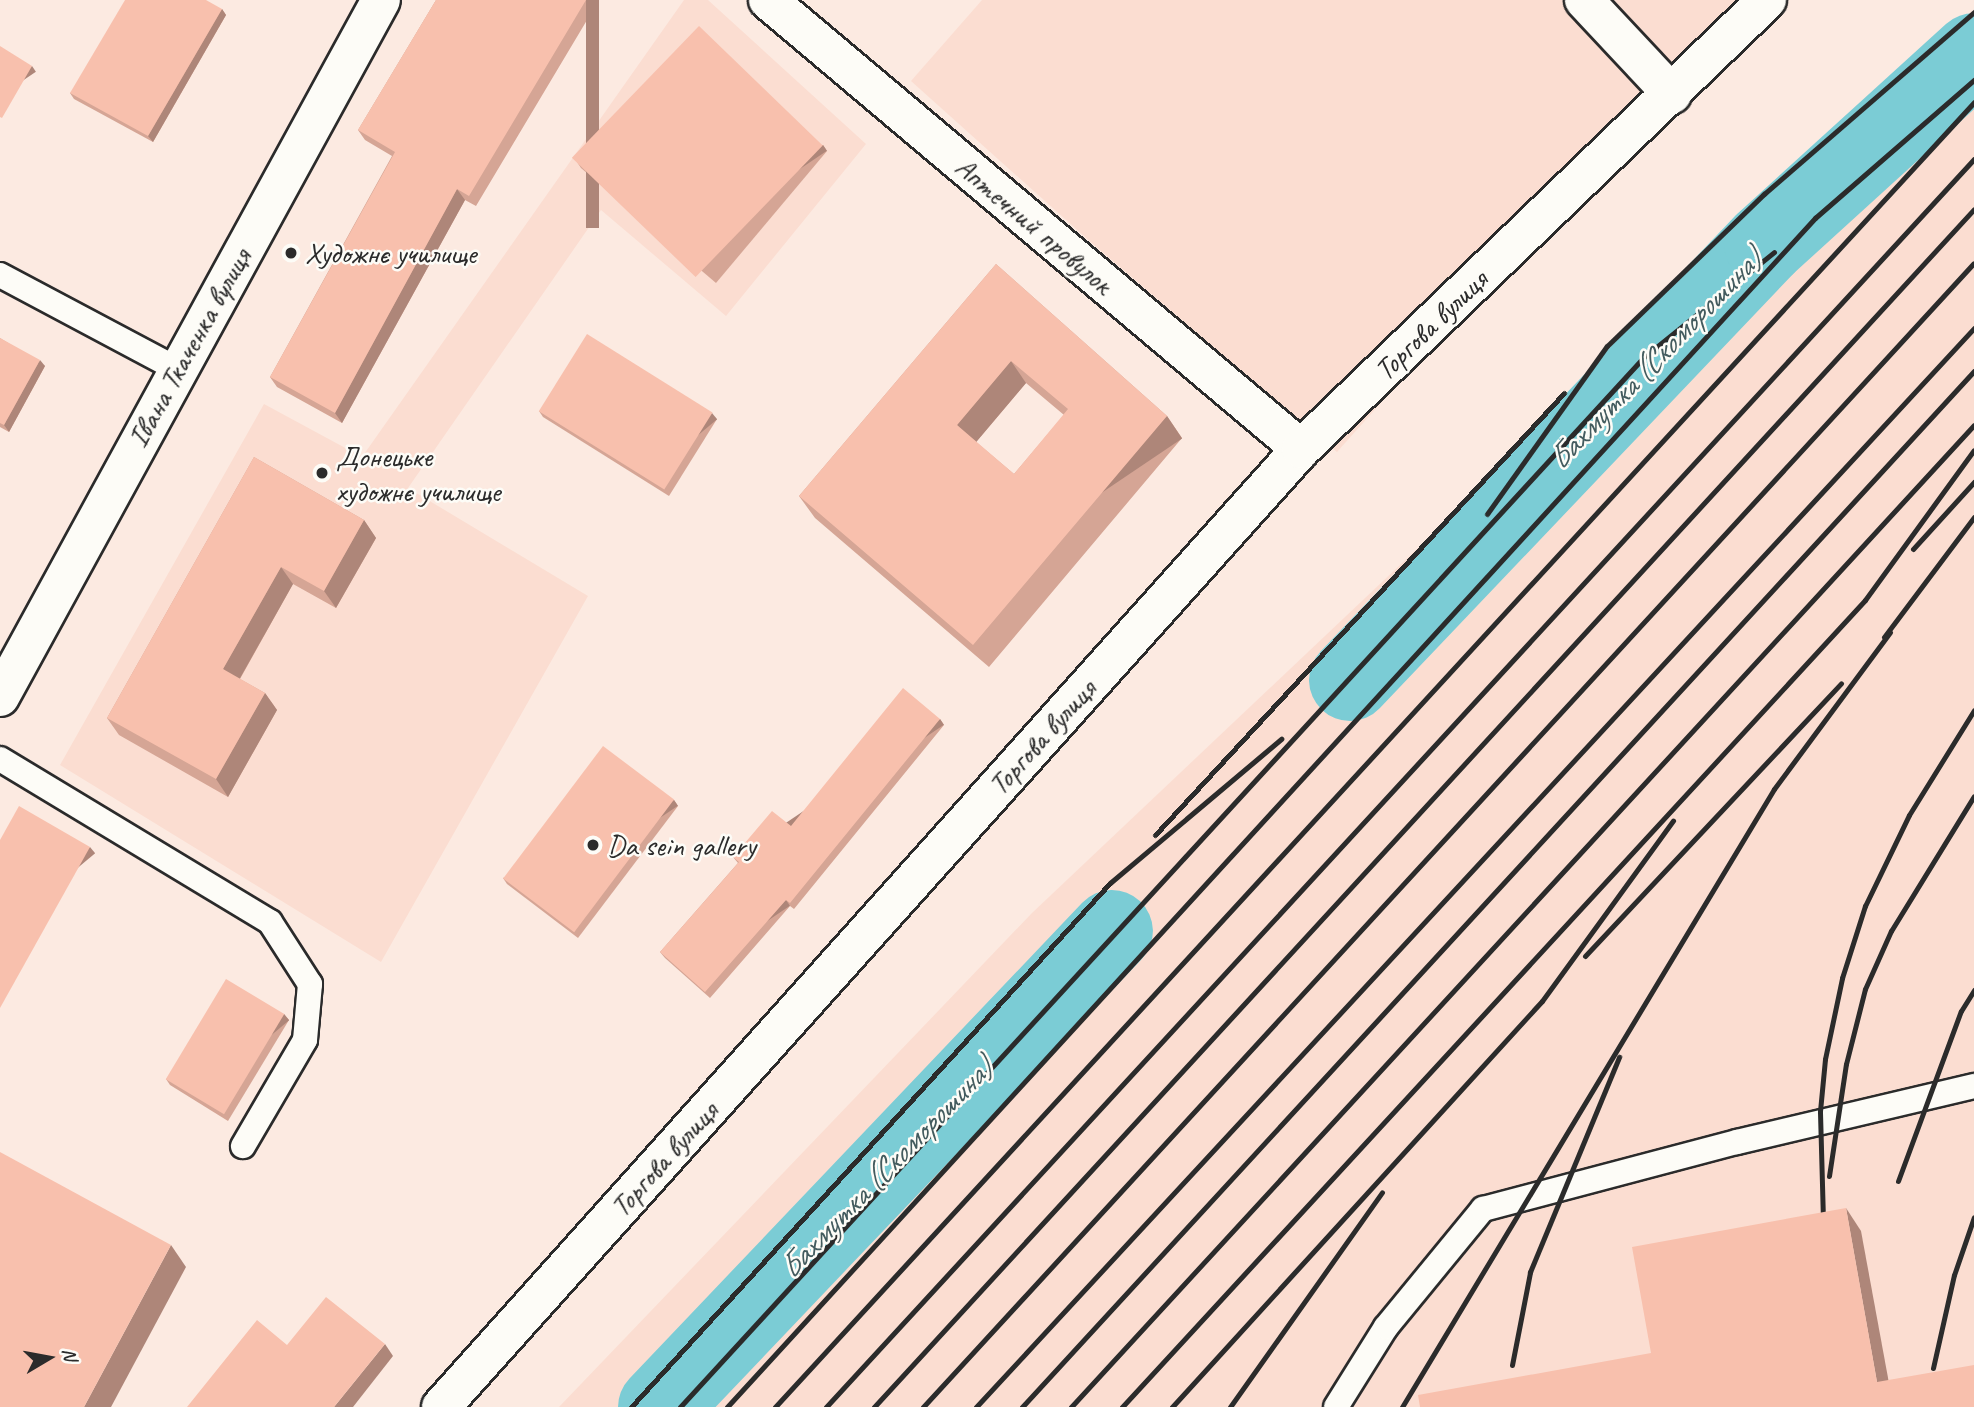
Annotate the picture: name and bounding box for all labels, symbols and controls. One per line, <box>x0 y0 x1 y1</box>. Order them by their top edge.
street label: Аптечний провулок <box>948 149 1120 301</box>
place label: Художнє училище <box>305 235 476 271</box>
street label: Івана Ткаченка вулиця <box>118 240 260 456</box>
water label: Бахмутка (Скоморошина) <box>1540 242 1770 478</box>
marker: Художнє училище <box>283 245 299 261</box>
street label: Торгова вулиця <box>1367 262 1495 388</box>
place label: Донецьке художнє училище <box>336 438 500 508</box>
marker: Донецьке художнє училище <box>314 465 330 481</box>
street label: Торгова вулиця <box>981 672 1103 802</box>
place label: Da sein gallery <box>607 827 756 863</box>
marker: Da sein gallery <box>585 837 601 853</box>
water label: Бахмутка (Скоморошина) <box>771 1051 1001 1287</box>
street label: Торгова вулиця <box>603 1094 725 1224</box>
north arrow <box>14 1323 84 1393</box>
text: N <box>57 1346 83 1362</box>

